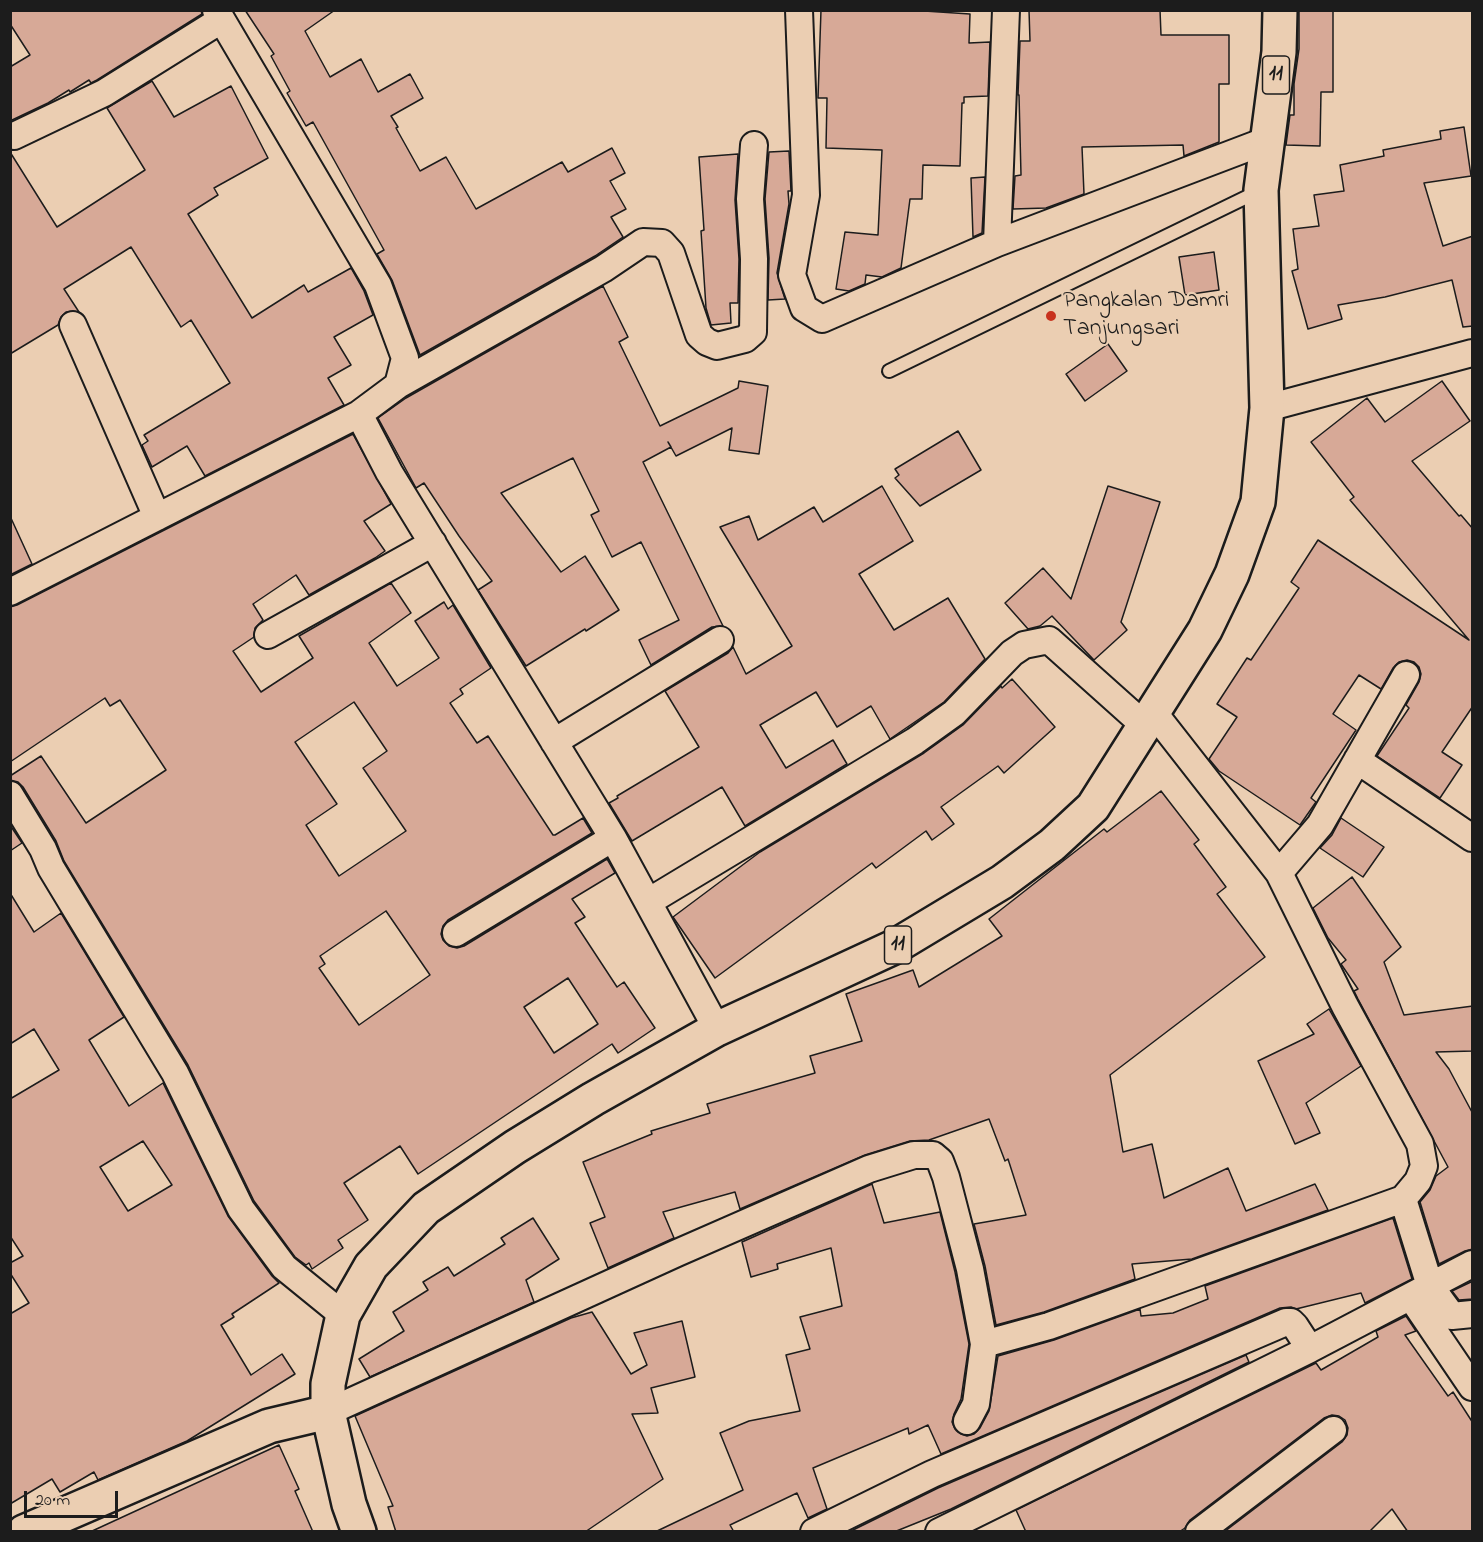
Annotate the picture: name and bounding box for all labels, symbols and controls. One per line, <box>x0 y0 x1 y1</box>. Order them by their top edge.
road number: 11 <box>1262 56 1290 94</box>
place label: Pangkalan Damri Tanjungsari <box>1063 288 1229 344</box>
marker: Pangkalan Damri Tanjungsari <box>1044 309 1058 323</box>
road number: 11 <box>884 926 912 964</box>
scale bar <box>27 1479 122 1517</box>
text: 20 m <box>35 1488 70 1514</box>

